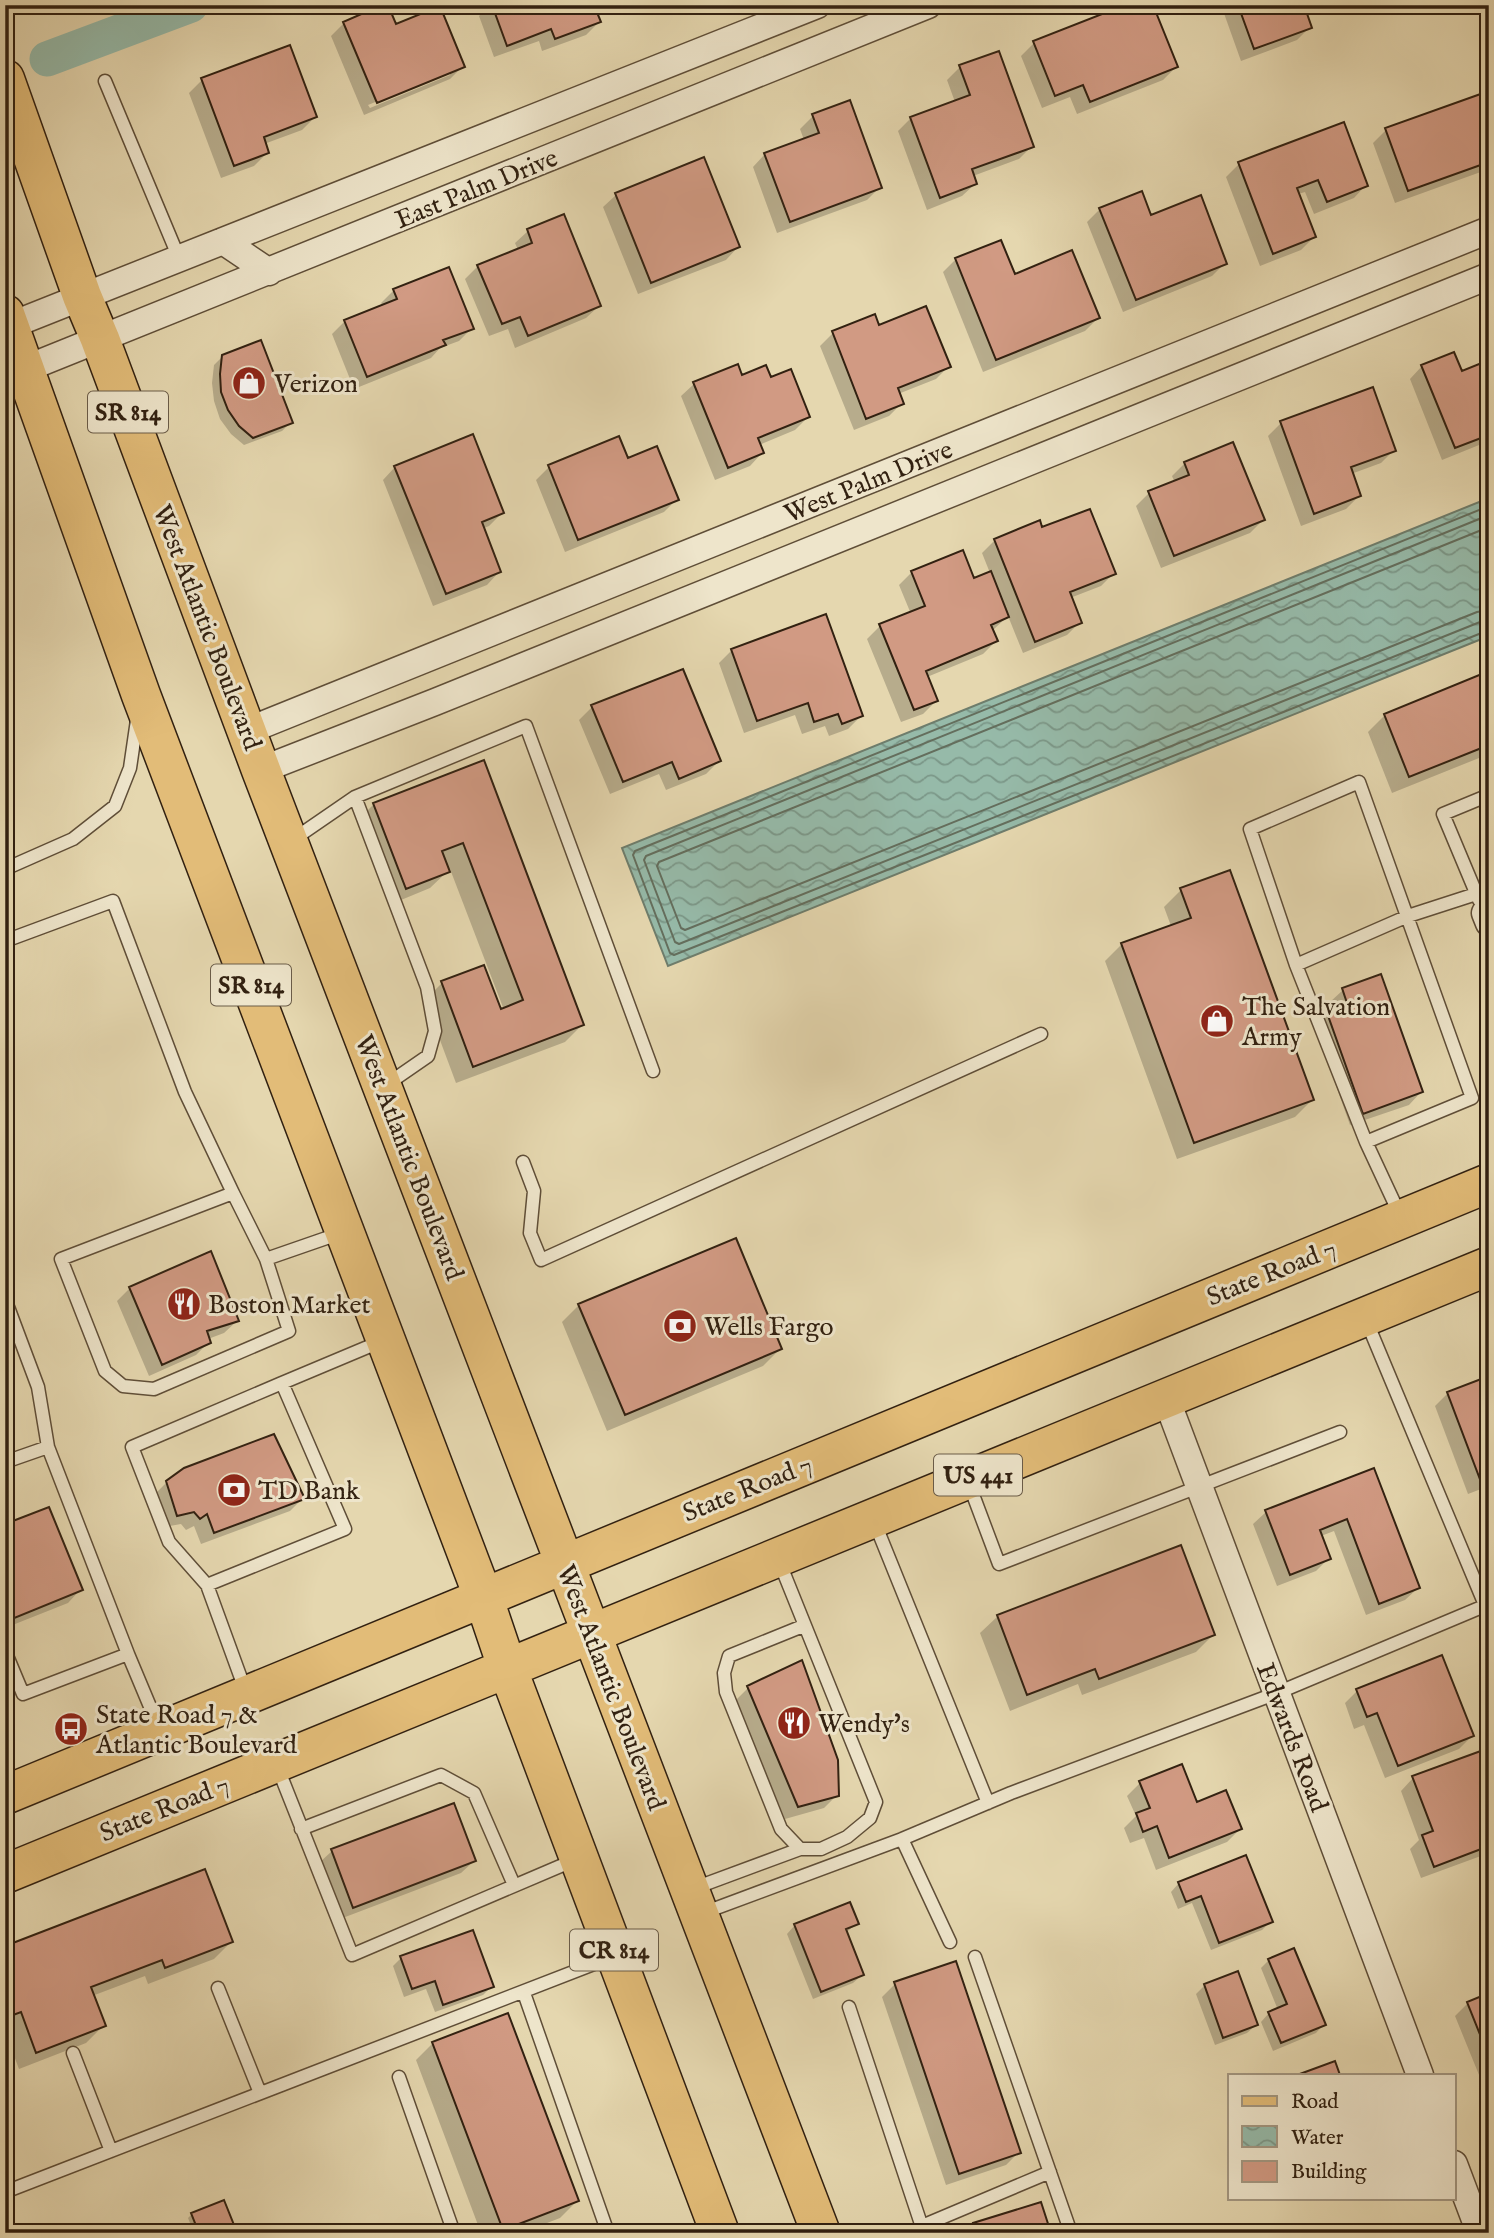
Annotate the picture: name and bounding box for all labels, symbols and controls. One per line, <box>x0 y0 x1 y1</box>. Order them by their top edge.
street label: East Palm Drive <box>390 142 563 237</box>
shop icon: Verizon <box>230 364 268 402</box>
place label: Verizon <box>273 368 358 401</box>
road number: SR 814 <box>88 391 168 432</box>
street label: West Palm Drive <box>780 434 958 531</box>
street label: West Atlantic Boulevard <box>145 500 269 755</box>
road number: SR 814 <box>211 965 291 1006</box>
place label: The Salvation Army <box>1241 991 1390 1054</box>
shop icon: The Salvation Army <box>1198 1002 1236 1040</box>
street label: West Atlantic Boulevard <box>347 1030 471 1285</box>
street label: State Road 7 <box>1202 1232 1341 1314</box>
restaurant icon: Boston Market <box>165 1285 203 1323</box>
place label: Boston Market <box>208 1289 370 1322</box>
bank icon: Wells Fargo <box>661 1307 699 1345</box>
place label: Wells Fargo <box>704 1311 833 1344</box>
street label: State Road 7 <box>678 1448 817 1530</box>
road number: US 441 <box>934 1455 1022 1496</box>
bank icon: TD Bank <box>215 1471 253 1509</box>
place label: TD Bank <box>258 1475 361 1508</box>
street label: West Atlantic Boulevard <box>549 1560 673 1815</box>
street label: Edwards Road <box>1248 1658 1335 1817</box>
place label: State Road 7 & Atlantic Boulevard <box>95 1699 297 1762</box>
restaurant icon: Wendy's <box>775 1704 813 1742</box>
place label: Wendy's <box>818 1708 910 1741</box>
bus stop icon: State Road 7 & Atlantic Boulevard <box>52 1710 90 1748</box>
street label: State Road 7 <box>95 1768 234 1850</box>
road number: CR 814 <box>570 1929 658 1970</box>
legend <box>1228 2074 1456 2200</box>
text: Road <box>1291 2089 1339 2116</box>
text: Water <box>1291 2125 1344 2152</box>
text: Building <box>1291 2159 1367 2186</box>

